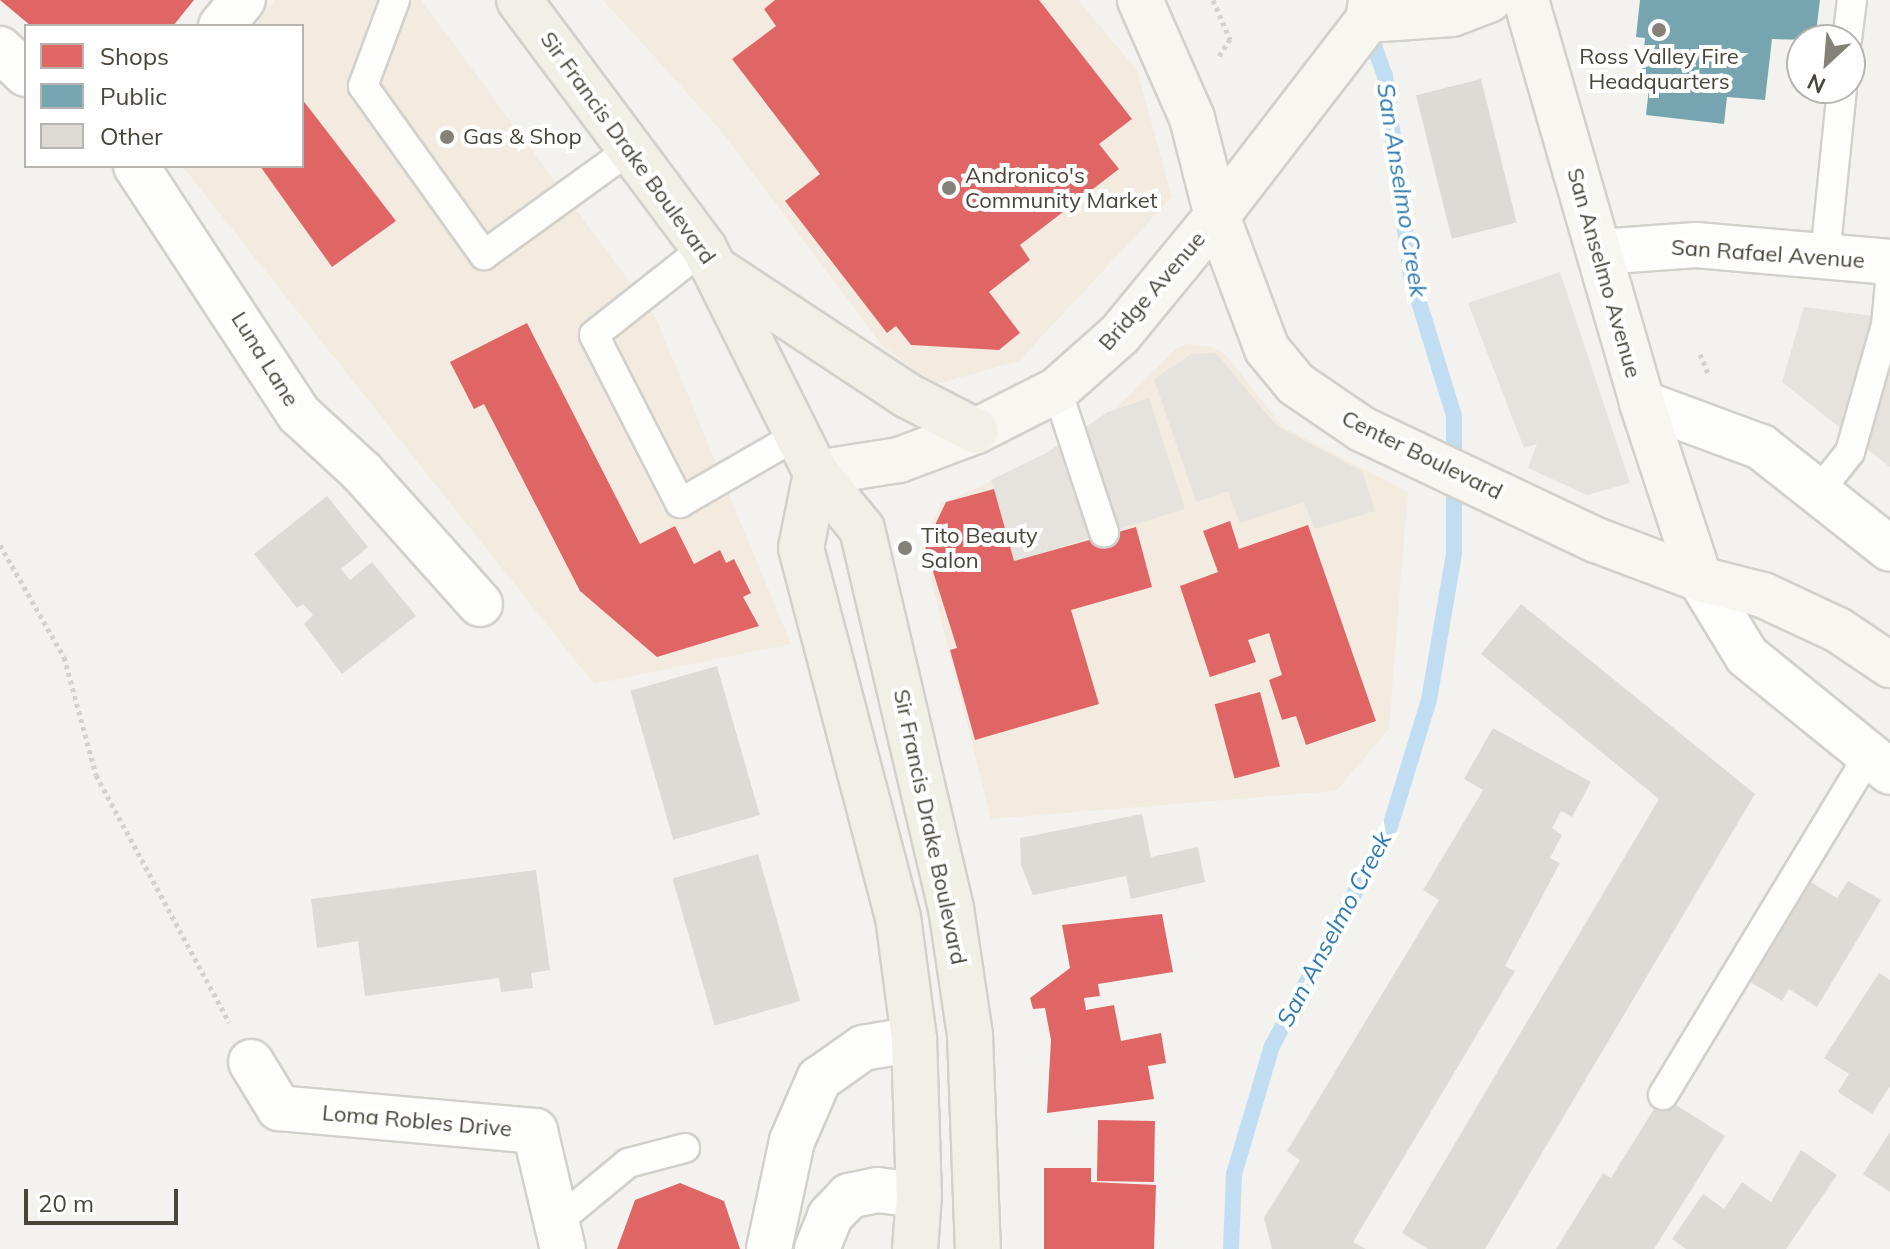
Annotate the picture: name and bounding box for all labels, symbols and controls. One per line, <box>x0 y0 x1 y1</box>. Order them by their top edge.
marker: Ross Valley Fire Headquarters <box>1650 21 1668 39</box>
legend <box>24 24 304 168</box>
north arrow <box>1786 24 1866 104</box>
street label: Sir Francis Drake Boulevard <box>535 27 721 269</box>
text: Shops <box>100 41 169 71</box>
place label: Ross Valley Fire Headquarters <box>1579 43 1739 94</box>
text: N <box>1803 68 1830 100</box>
text: Public <box>100 81 167 111</box>
water label: San Anselmo Creek <box>1371 81 1433 299</box>
text: Other <box>100 121 163 151</box>
place label: Gas & Shop <box>463 124 582 150</box>
marker: Gas & Shop <box>438 128 456 146</box>
place label: Andronico's Community Market <box>965 162 1157 214</box>
street label: San Anselmo Avenue <box>1561 165 1647 381</box>
marker: Andronico's Community Market <box>940 179 958 197</box>
street label: Bridge Avenue <box>1093 226 1211 356</box>
street label: San Rafael Avenue <box>1670 234 1866 274</box>
street label: Luna Lane <box>226 307 304 411</box>
street label: Center Boulevard <box>1337 405 1507 505</box>
place label: Tito Beauty Salon <box>921 522 1038 574</box>
marker: Tito Beauty Salon <box>896 539 914 557</box>
street label: Sir Francis Drake Boulevard <box>888 687 972 967</box>
water label: San Anselmo Creek <box>1270 827 1398 1031</box>
street label: Loma Robles Drive <box>321 1100 513 1142</box>
scale bar <box>28 1173 182 1223</box>
text: 20 m <box>38 1188 94 1218</box>

